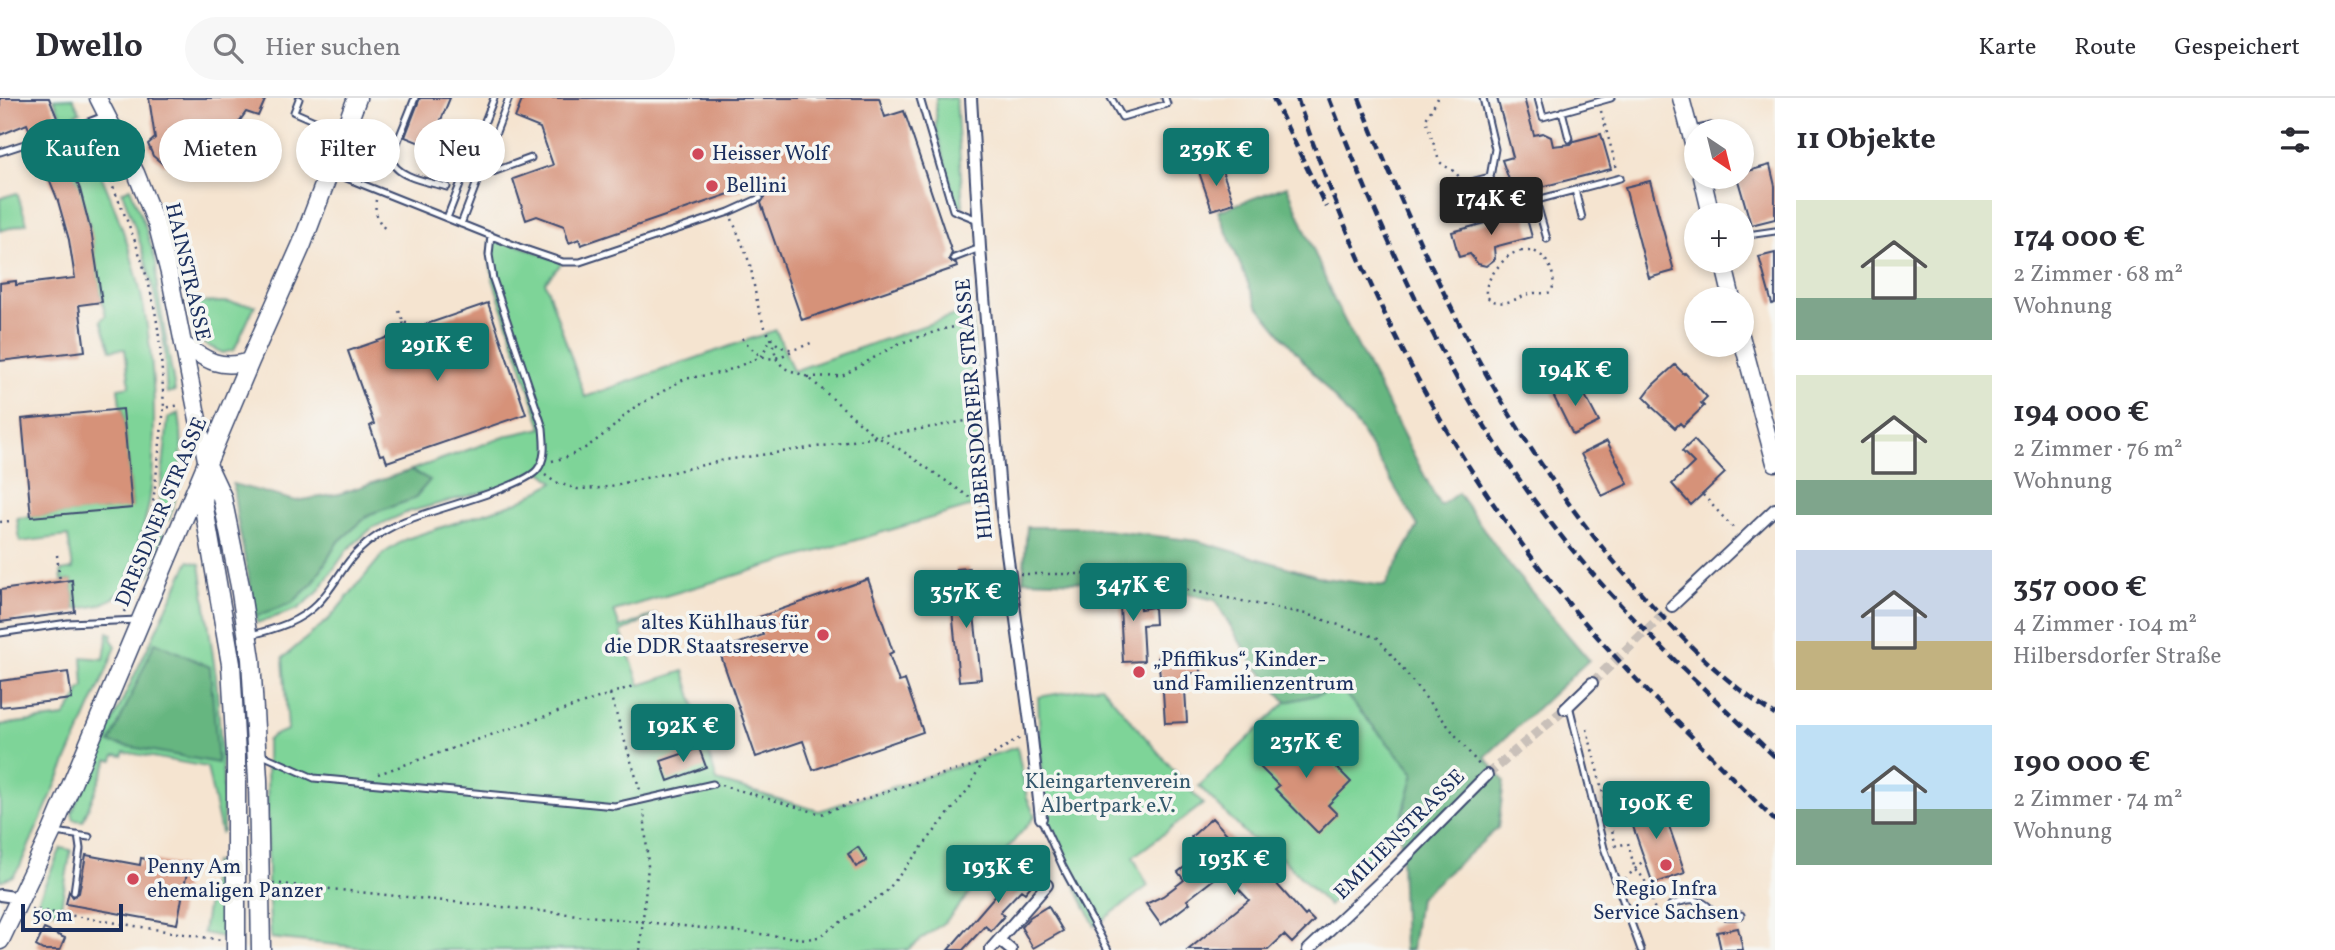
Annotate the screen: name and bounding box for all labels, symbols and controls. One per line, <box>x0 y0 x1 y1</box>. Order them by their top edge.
search box <box>185 17 675 80</box>
text: Dwello <box>35 25 143 71</box>
icon: search <box>209 29 247 67</box>
text: Hier suchen <box>265 30 401 66</box>
text: Karte <box>1979 31 2036 65</box>
text: Route <box>2074 31 2136 65</box>
text: Gespeichert <box>2174 31 2300 65</box>
chip: Kaufen <box>21 119 145 182</box>
chip: Mieten <box>159 119 282 182</box>
chip: Filter <box>296 119 400 182</box>
chip: Neu <box>414 119 505 182</box>
north arrow <box>1684 119 1754 189</box>
map controls <box>1684 119 1754 357</box>
text: 11 Objekte <box>1796 119 1936 161</box>
icon: filters <box>2276 121 2314 159</box>
pin: 239K € <box>1159 129 1273 188</box>
text: 239K € <box>1179 135 1253 167</box>
place label: Heisser Wolf <box>712 140 830 169</box>
marker: Heisser Wolf <box>690 146 706 162</box>
place label: Bellini <box>726 172 787 201</box>
marker: Bellini <box>704 178 720 194</box>
pin: 174K € <box>1434 178 1548 237</box>
text: 174K € <box>1456 184 1526 216</box>
street label: HAINSTRASSE <box>157 200 217 344</box>
button: + <box>1684 203 1754 273</box>
text: 174 000 € <box>2013 217 2145 259</box>
icon: home <box>1852 228 1936 312</box>
text: 2 Zimmer · 68 m² <box>2013 259 2183 291</box>
street label: HILBERSDORFER STRASSE <box>949 277 1001 541</box>
button: − <box>1684 287 1754 357</box>
text: Wohnung <box>2013 291 2112 323</box>
pin: 291K € <box>380 324 494 383</box>
text: 291K € <box>401 330 473 362</box>
pin: 194K € <box>1518 348 1632 408</box>
text: 194K € <box>1538 355 1612 387</box>
text: 194 000 € <box>2013 392 2149 434</box>
icon: home <box>1852 403 1936 487</box>
street label: DRESDNER STRASSE <box>109 413 215 611</box>
text: 2 Zimmer · 76 m² <box>2013 434 2183 466</box>
text: Wohnung <box>2013 466 2112 498</box>
pin: 347K € <box>1076 564 1190 623</box>
text: 357 000 € <box>2013 567 2147 609</box>
pin: 357K € <box>909 570 1023 630</box>
text: 347K € <box>1096 570 1170 602</box>
text: 357K € <box>930 577 1002 609</box>
icon: home <box>1852 578 1936 662</box>
place label: altes Kühlhaus für die DDR Staatsreserve <box>604 609 809 662</box>
text: 4 Zimmer · 104 m² <box>2013 609 2197 641</box>
marker: altes Kühlhaus für die DDR Staatsreserve <box>815 627 831 643</box>
text: Hilbersdorfer Straße <box>2013 641 2221 673</box>
place label: „Pfiffikus“, Kinder- und Familienzentrum <box>1153 646 1354 699</box>
marker: „Pfiffikus“, Kinder- und Familienzentrum <box>1131 664 1147 680</box>
pin: 192K € <box>626 704 740 764</box>
text: 192K € <box>647 711 719 743</box>
pin: 237K € <box>1249 720 1363 780</box>
text: 237K € <box>1270 727 1342 759</box>
text: 190 000 € <box>2013 742 2151 784</box>
icon: home <box>1852 753 1936 837</box>
street label: EMILIENSTRASSE <box>1328 763 1472 907</box>
park label: Kleingartenverein Albertpark e.V. <box>1025 768 1191 821</box>
pin: 190K € <box>1599 782 1713 841</box>
text: 2 Zimmer · 74 m² <box>2013 784 2182 816</box>
text: 190K € <box>1619 788 1693 820</box>
text: Wohnung <box>2013 816 2112 848</box>
pin: 193K € <box>1177 838 1291 897</box>
text: 193K € <box>1198 844 1270 876</box>
pin: 193K € <box>941 846 1055 905</box>
text: 193K € <box>962 852 1034 884</box>
place label: Penny Am ehemaligen Panzer <box>147 853 323 906</box>
marker: Regio Infra Service Sachsen <box>1658 857 1674 873</box>
marker: Penny Am ehemaligen Panzer <box>125 871 141 887</box>
place label: Regio Infra Service Sachsen <box>1593 875 1739 928</box>
scale bar <box>21 901 122 933</box>
text: 50 m <box>32 903 73 929</box>

